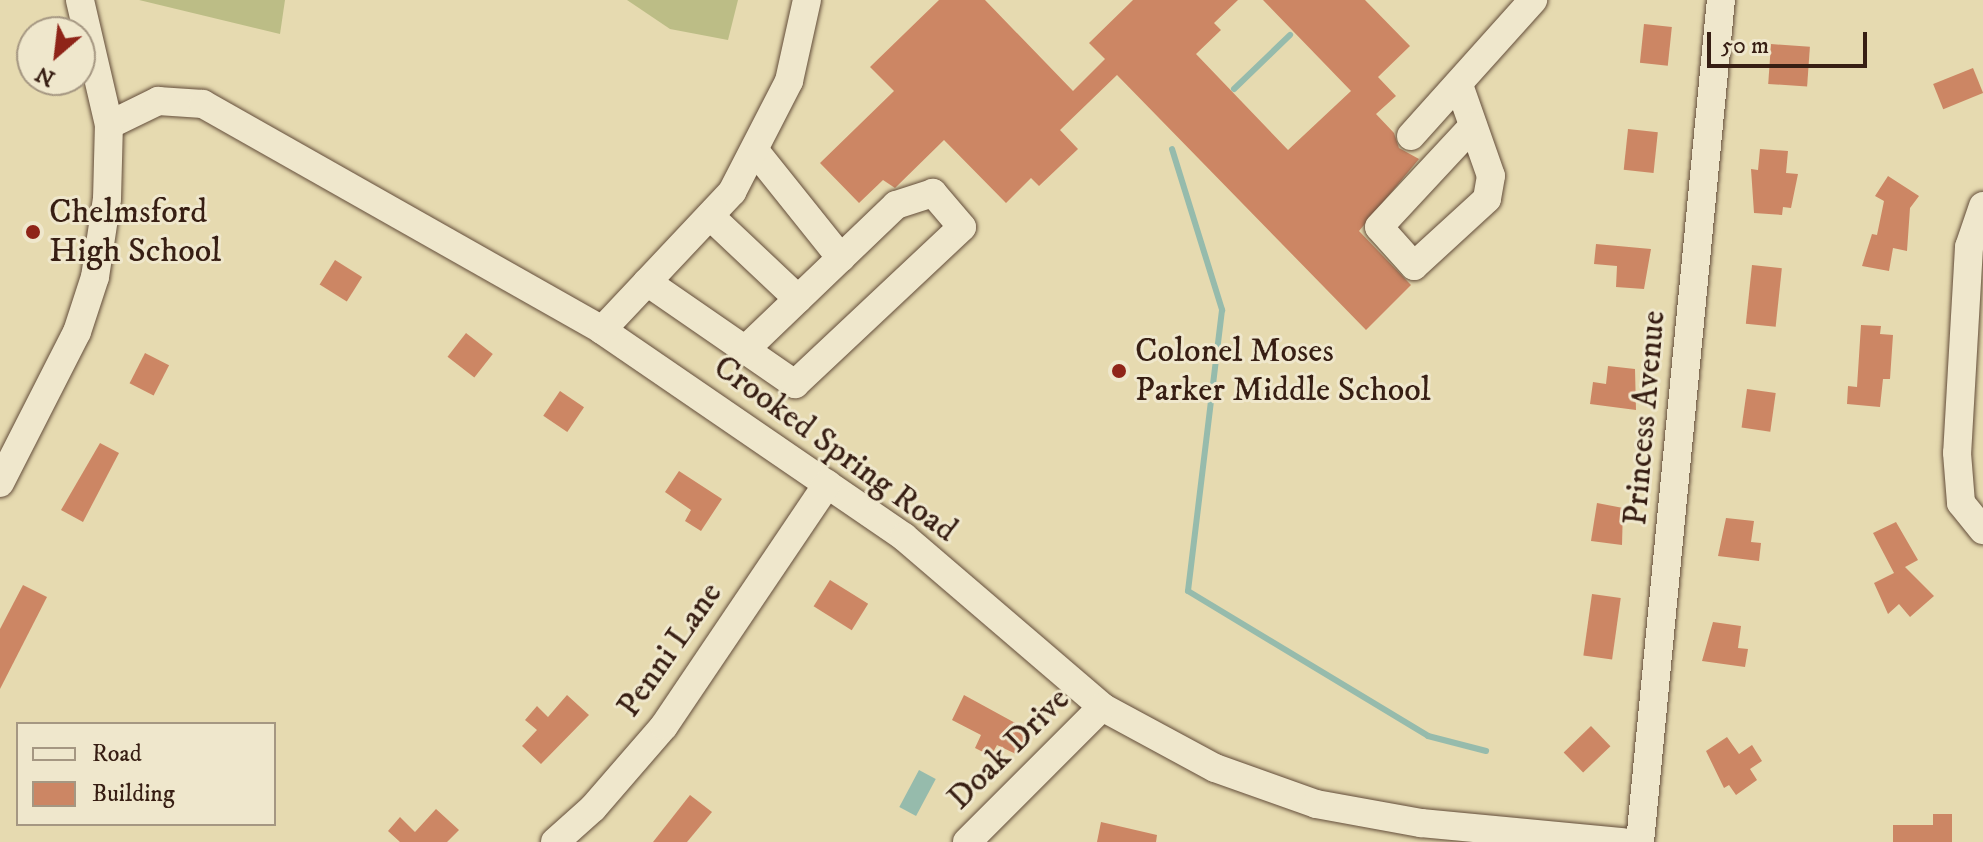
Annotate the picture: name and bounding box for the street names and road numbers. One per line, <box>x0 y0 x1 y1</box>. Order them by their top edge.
street label: Princess Avenue <box>1615 309 1675 527</box>
street label: Crooked Spring Road <box>705 347 965 551</box>
street label: Penni Lane <box>609 575 731 725</box>
street label: Doak Drive <box>939 679 1079 819</box>

